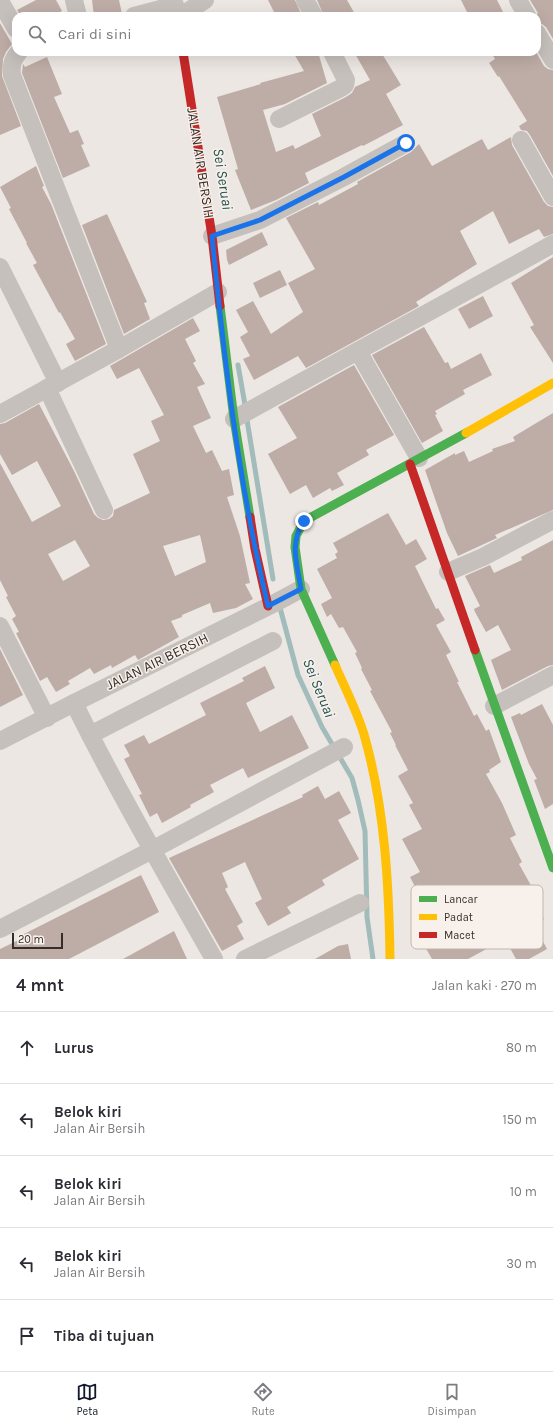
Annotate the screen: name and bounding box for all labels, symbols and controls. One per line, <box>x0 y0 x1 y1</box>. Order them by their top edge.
search box <box>12 12 541 56</box>
icon: search <box>26 23 48 45</box>
text: Cari di sini <box>58 25 132 43</box>
street label: JALAN AIR BERSIH <box>183 106 218 220</box>
route start <box>397 134 415 152</box>
water label: Sei Seruai <box>209 147 237 211</box>
route end <box>295 512 313 530</box>
street label: JALAN AIR BERSIH <box>103 629 211 694</box>
water label: Sei Seruai <box>299 656 339 720</box>
legend <box>411 885 543 949</box>
text: Lancar <box>444 893 478 906</box>
text: Padat <box>444 911 473 924</box>
text: Macet <box>444 929 475 942</box>
scale bar <box>12 931 63 950</box>
text: 20 m <box>18 933 44 946</box>
text: 4 mnt <box>16 975 64 995</box>
text: Jalan kaki · 270 m <box>432 978 537 993</box>
icon: ahead <box>16 1037 38 1059</box>
text: Lurus <box>54 1039 94 1057</box>
text: 80 m <box>506 1040 537 1055</box>
text: Belok kiri <box>54 1103 122 1121</box>
icon: left <box>16 1109 38 1131</box>
text: 150 m <box>502 1112 537 1127</box>
text: Jalan Air Bersih <box>54 1121 145 1136</box>
text: Belok kiri <box>54 1175 122 1193</box>
icon: left <box>16 1181 38 1203</box>
text: 10 m <box>510 1184 537 1199</box>
text: Jalan Air Bersih <box>54 1193 145 1208</box>
text: Belok kiri <box>54 1247 122 1265</box>
icon: left <box>16 1253 38 1275</box>
text: 30 m <box>506 1256 537 1271</box>
text: Jalan Air Bersih <box>54 1265 145 1280</box>
icon: arrive <box>16 1325 38 1347</box>
text: Tiba di tujuan <box>54 1327 154 1345</box>
tab: Peta <box>76 1381 98 1418</box>
tab: Rute <box>251 1381 275 1418</box>
tab: Disimpan <box>427 1381 477 1418</box>

